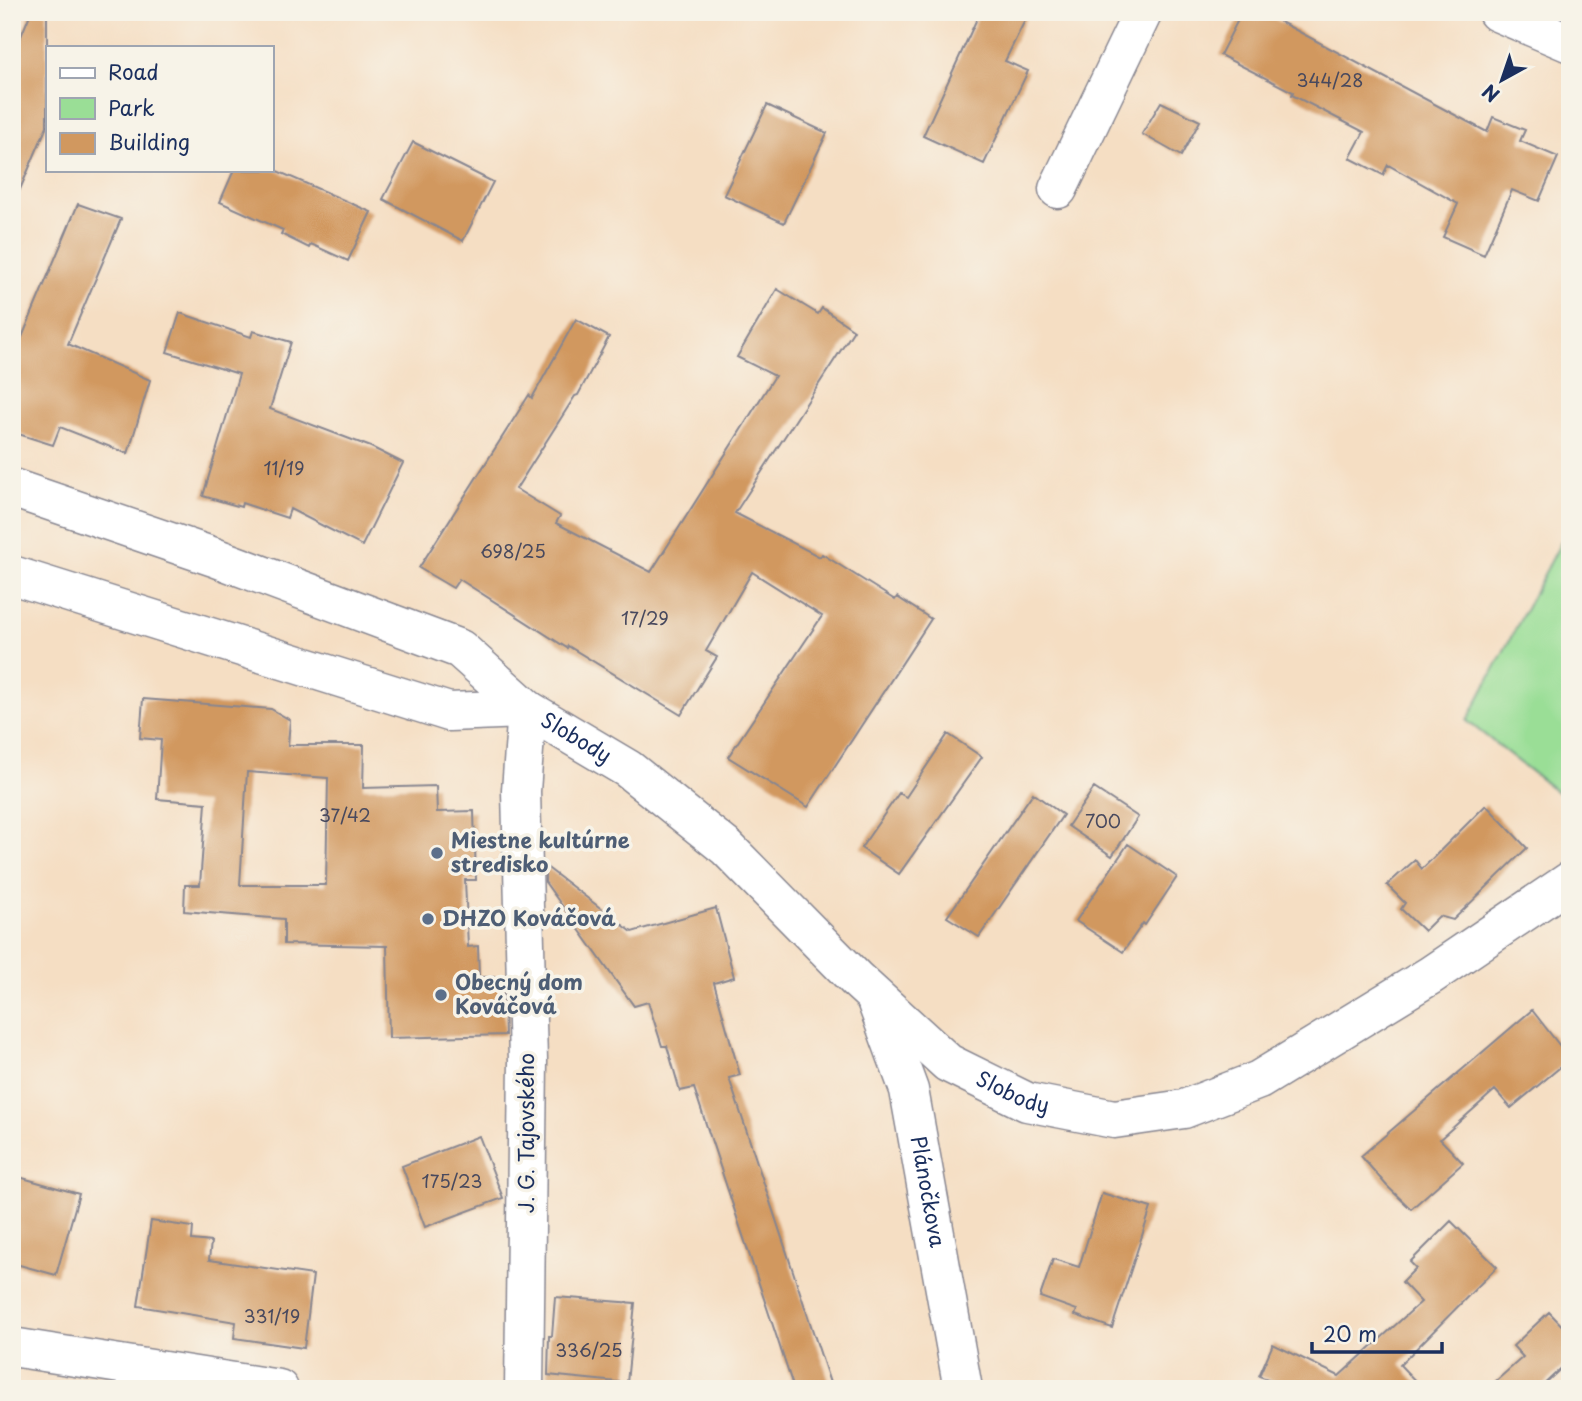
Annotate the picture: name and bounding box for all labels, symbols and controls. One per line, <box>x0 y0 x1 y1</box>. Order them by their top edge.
legend <box>46 46 273 172</box>
north arrow <box>1466 46 1536 116</box>
text: Road <box>108 55 159 87</box>
house number: 344/28 <box>1297 66 1363 93</box>
text: N <box>1476 78 1505 109</box>
text: Park <box>108 91 155 123</box>
text: Building <box>108 125 190 157</box>
house number: 11/19 <box>263 454 305 481</box>
house number: 698/25 <box>480 537 546 564</box>
house number: 17/29 <box>621 604 669 631</box>
street label: Slobody <box>536 703 618 770</box>
house number: 37/42 <box>319 801 371 828</box>
house number: 700 <box>1085 807 1121 834</box>
place label: Miestne kultúrne stredisko <box>451 823 630 879</box>
marker: Miestne kultúrne stredisko <box>429 845 445 861</box>
place label: DHZO Kováčová <box>442 901 616 933</box>
marker: DHZO Kováčová <box>420 911 436 927</box>
place label: Obecný dom Kováčová <box>455 965 583 1021</box>
marker: Obecný dom Kováčová <box>433 987 449 1003</box>
street label: J. G. Tajovského <box>509 1053 541 1213</box>
street label: Slobody <box>971 1061 1052 1120</box>
street label: Plánočkova <box>904 1133 955 1250</box>
house number: 175/23 <box>422 1167 482 1194</box>
house number: 331/19 <box>244 1302 300 1329</box>
scale bar <box>1312 1310 1442 1354</box>
text: 20 m <box>1323 1317 1377 1349</box>
house number: 336/25 <box>555 1336 623 1363</box>

